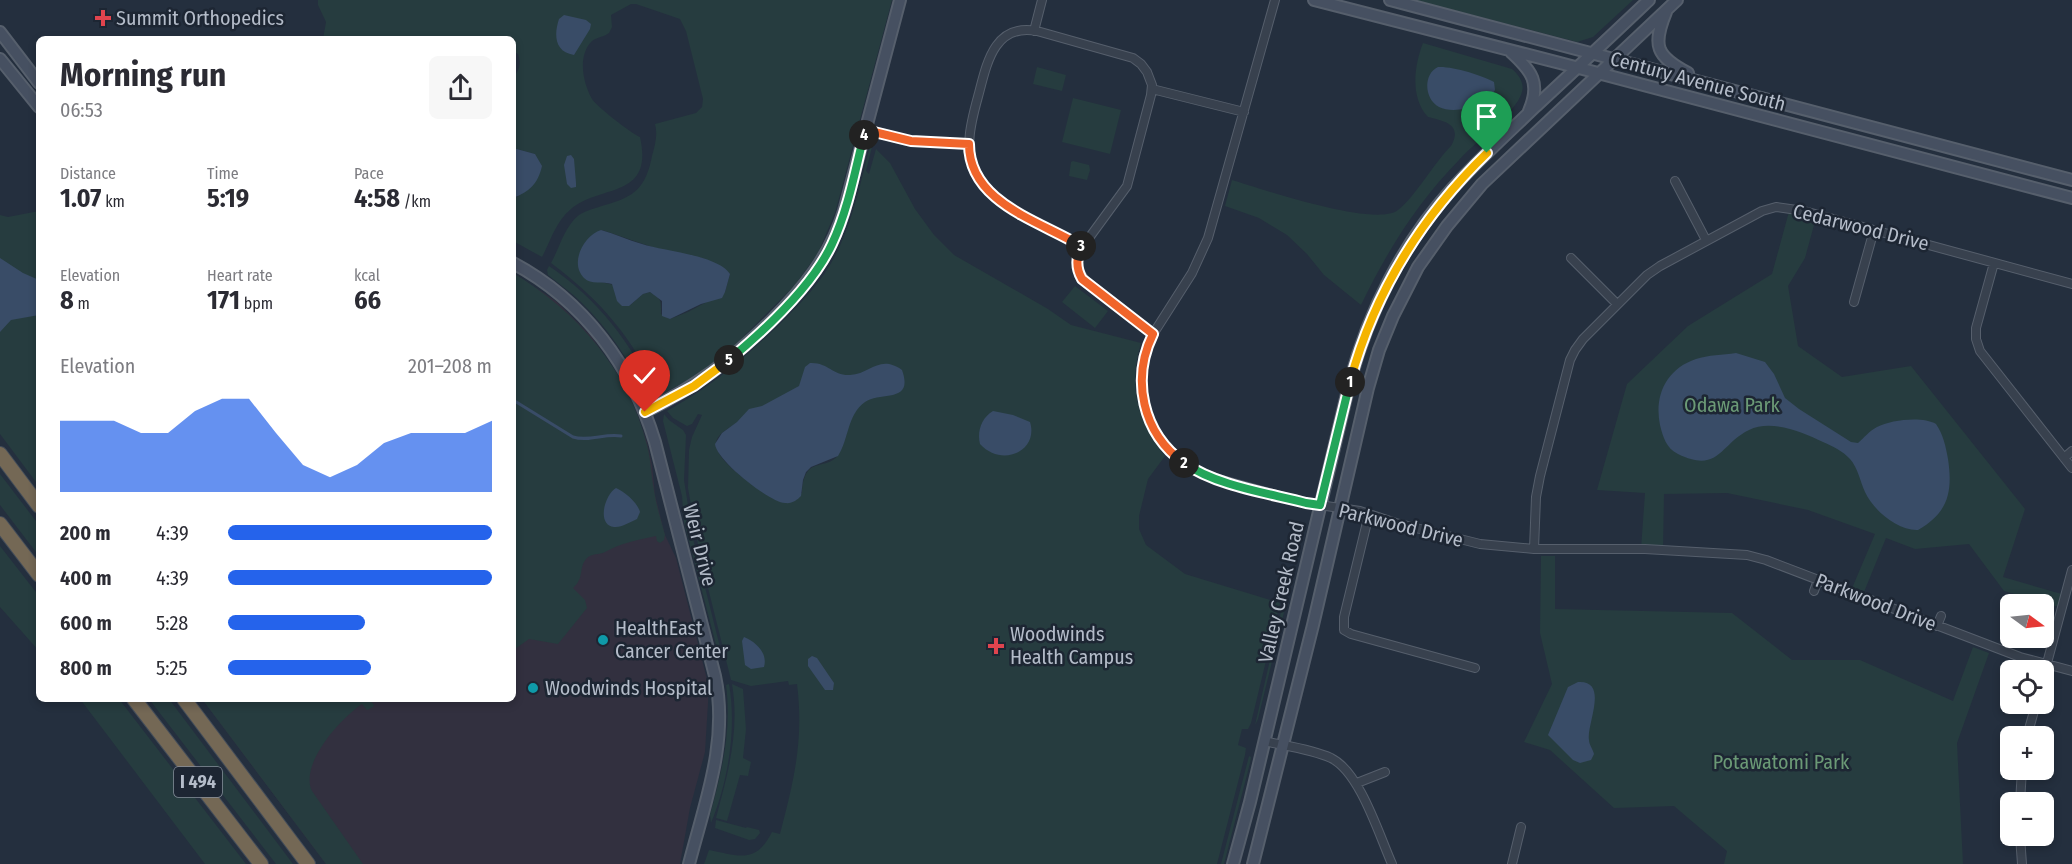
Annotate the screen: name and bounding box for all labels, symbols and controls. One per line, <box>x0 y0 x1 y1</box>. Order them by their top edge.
place label: Summit Orthopedics <box>116 6 284 30</box>
marker: Summit Orthopedics <box>94 9 112 27</box>
street label: Century Avenue South <box>1608 46 1788 116</box>
text: Morning run <box>60 55 226 95</box>
button: share <box>429 56 492 119</box>
pin <box>1461 91 1512 153</box>
text: 06:53 <box>60 98 103 122</box>
icon: arrive <box>1470 100 1503 133</box>
pin: 4 <box>849 120 879 150</box>
text: 4 <box>860 125 868 144</box>
text: Distance <box>60 164 116 183</box>
text: Time <box>207 164 239 183</box>
text: Pace <box>354 164 384 183</box>
text: 1.07 <box>60 183 101 214</box>
text: 5:19 <box>207 183 249 214</box>
text: 4:58 <box>354 183 400 214</box>
text: km <box>101 192 125 211</box>
text: /km <box>400 192 431 211</box>
street label: Cedarwood Drive <box>1791 199 1931 255</box>
pin: 3 <box>1066 231 1096 261</box>
text: 3 <box>1077 236 1085 255</box>
text: Elevation <box>60 266 120 285</box>
text: Heart rate <box>207 266 273 285</box>
text: kcal <box>354 266 380 285</box>
text: 8 <box>60 285 74 316</box>
text: 171 <box>207 285 240 316</box>
text: 66 <box>354 285 381 316</box>
text: m <box>74 294 90 313</box>
text: bpm <box>240 294 273 313</box>
pin: 5 <box>714 345 744 375</box>
pin <box>619 350 670 412</box>
text: 5 <box>725 350 733 369</box>
text: Elevation <box>60 354 135 378</box>
text: 201–208 m <box>408 354 492 378</box>
icon: check <box>628 359 661 392</box>
pin: 1 <box>1335 367 1365 397</box>
text: 1 <box>1347 372 1353 391</box>
park label: Odawa Park <box>1684 393 1781 417</box>
pin: 2 <box>1169 448 1199 478</box>
text: 2 <box>1180 453 1188 472</box>
street label: Parkwood Drive <box>1336 498 1466 552</box>
street label: Weir Drive <box>678 501 722 589</box>
street label: Valley Creek Road <box>1253 519 1309 665</box>
text: 200 m <box>60 521 111 545</box>
text: 4:39 <box>156 521 189 545</box>
text: 400 m <box>60 566 112 590</box>
text: 4:39 <box>156 566 189 590</box>
street label: Parkwood Drive <box>1812 568 1940 636</box>
north arrow <box>2000 594 2054 648</box>
map controls <box>2000 594 2054 846</box>
text: 600 m <box>60 611 112 635</box>
text: 5:28 <box>156 611 188 635</box>
place label: HealthEast Cancer Center <box>615 616 728 663</box>
place label: Woodwinds Health Campus <box>1010 622 1133 669</box>
marker: HealthEast Cancer Center <box>596 633 610 647</box>
marker: Woodwinds Health Campus <box>987 637 1005 655</box>
text: 800 m <box>60 656 112 680</box>
text: 5:25 <box>156 656 187 680</box>
button: locate <box>2000 660 2054 714</box>
place label: Woodwinds Hospital <box>545 676 712 700</box>
marker: Woodwinds Hospital <box>526 681 540 695</box>
button: + <box>2000 726 2054 780</box>
park label: Potawatomi Park <box>1713 750 1850 774</box>
road number: I 494 <box>174 767 222 797</box>
button: − <box>2000 792 2054 846</box>

